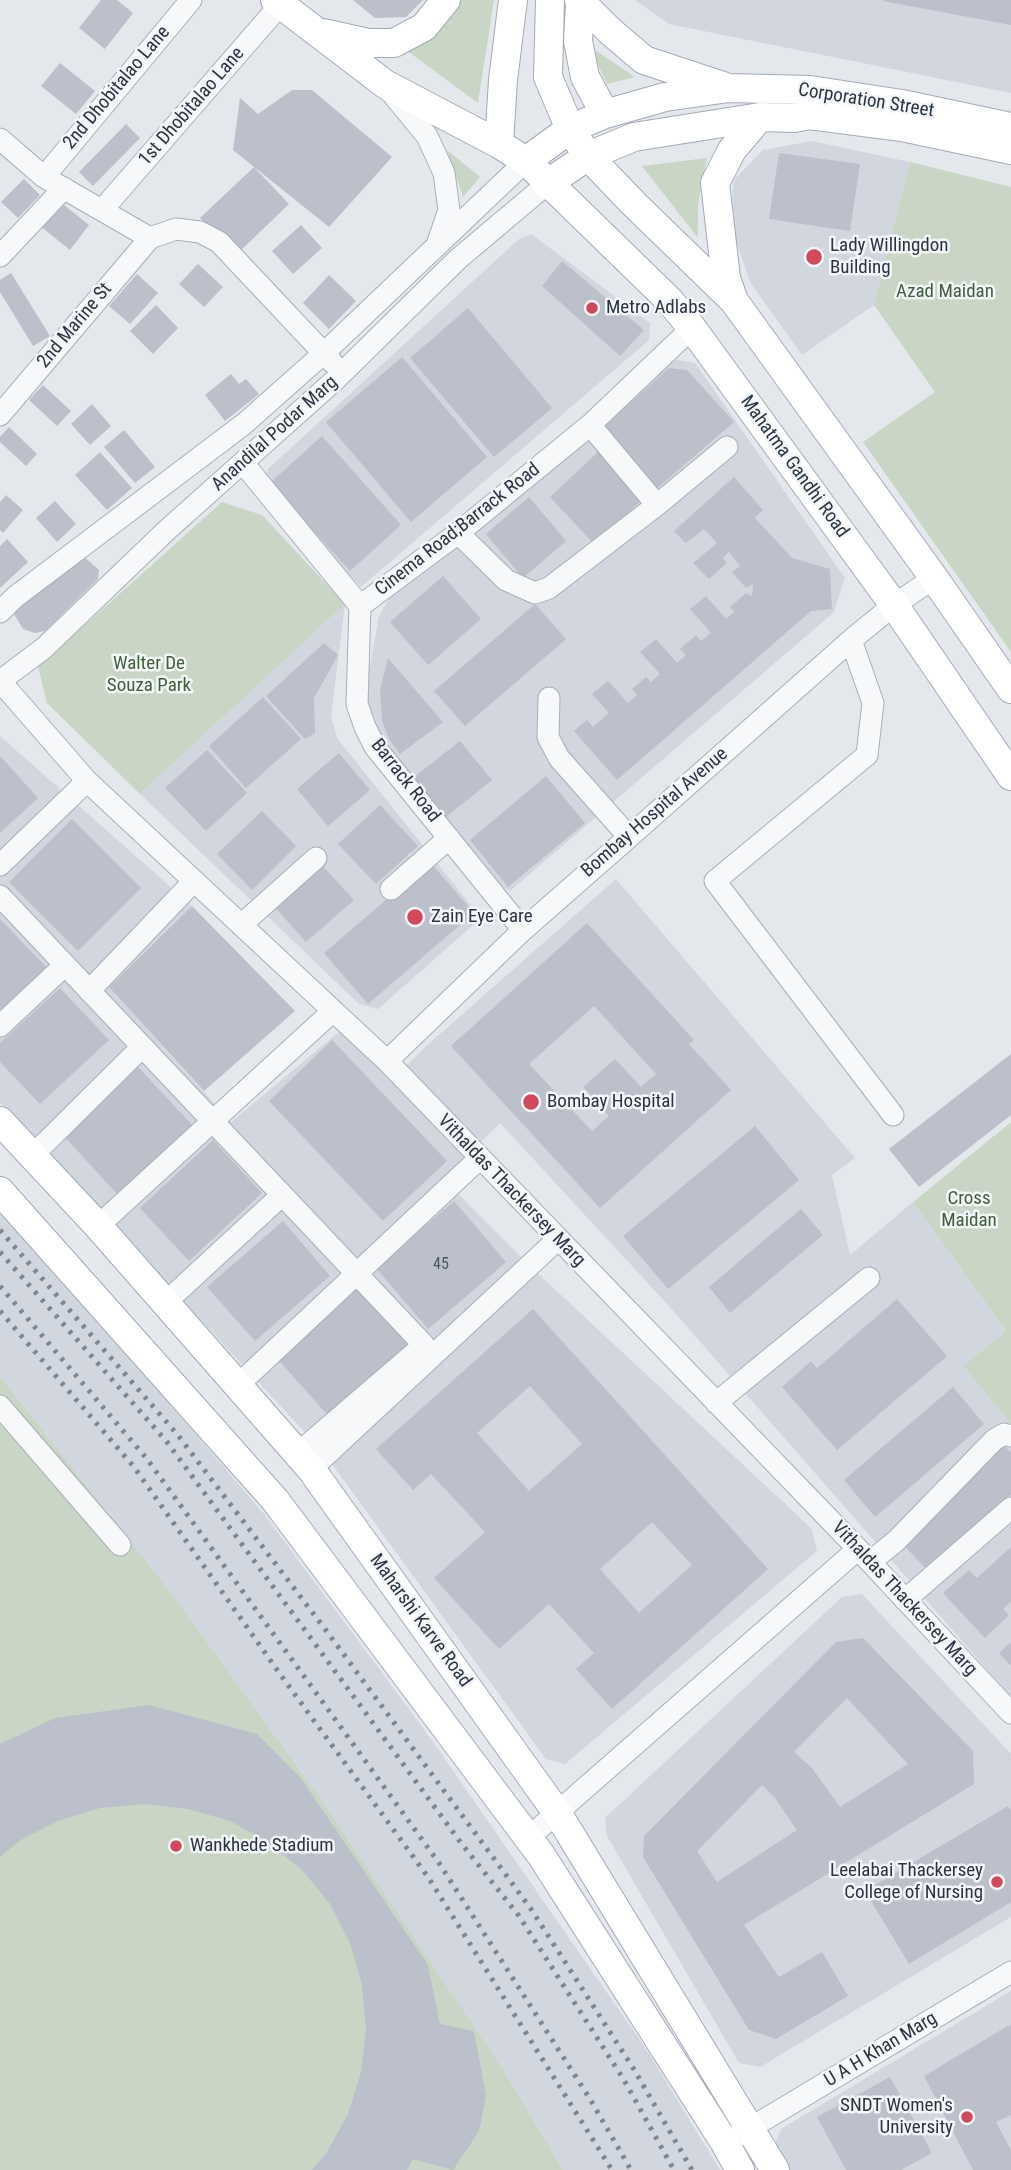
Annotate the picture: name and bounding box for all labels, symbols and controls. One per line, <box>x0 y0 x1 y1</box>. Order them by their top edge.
street label: 2nd Dhobitalao Lane <box>59 22 175 154</box>
street label: 1st Dhobitalao Lane <box>134 43 250 171</box>
street label: Corporation Street <box>796 79 936 123</box>
place label: Lady Willingdon Building <box>830 235 948 279</box>
marker: Lady Willingdon Building <box>804 247 824 267</box>
street label: 2nd Marine St <box>33 279 117 373</box>
park label: Azad Maidan <box>896 281 994 303</box>
place label: Metro Adlabs <box>606 297 706 319</box>
marker: Metro Adlabs <box>584 300 600 316</box>
street label: Anandilal Podar Marg <box>207 371 343 497</box>
street label: Mahatma Gandhi Road <box>735 391 853 543</box>
street label: Cinema Road;Barrack Road <box>371 459 545 601</box>
park label: Walter De Souza Park <box>107 653 191 697</box>
street label: Barrack Road <box>365 735 445 827</box>
street label: Bombay Hospital Avenue <box>577 743 733 883</box>
place label: Zain Eye Care <box>431 906 533 928</box>
marker: Zain Eye Care <box>405 907 425 927</box>
place label: Bombay Hospital <box>547 1091 675 1113</box>
marker: Bombay Hospital <box>521 1092 541 1112</box>
street label: Vithaldas Thackersey Marg <box>432 1110 590 1272</box>
park label: Cross Maidan <box>941 1188 997 1232</box>
house number: 45 <box>433 1255 449 1275</box>
street label: Vithaldas Thackersey Marg <box>826 1517 982 1681</box>
street label: Maharshi Karve Road <box>364 1550 476 1692</box>
place label: Wankhede Stadium <box>190 1835 334 1857</box>
marker: Wankhede Stadium <box>168 1838 184 1854</box>
place label: Leelabai Thackersey College of Nursing <box>830 1860 983 1904</box>
marker: Leelabai Thackersey College of Nursing <box>989 1874 1005 1890</box>
street label: U A H Khan Marg <box>821 2007 941 2093</box>
place label: SNDT Women's University <box>840 2095 953 2139</box>
marker: SNDT Women's University <box>959 2109 975 2125</box>

